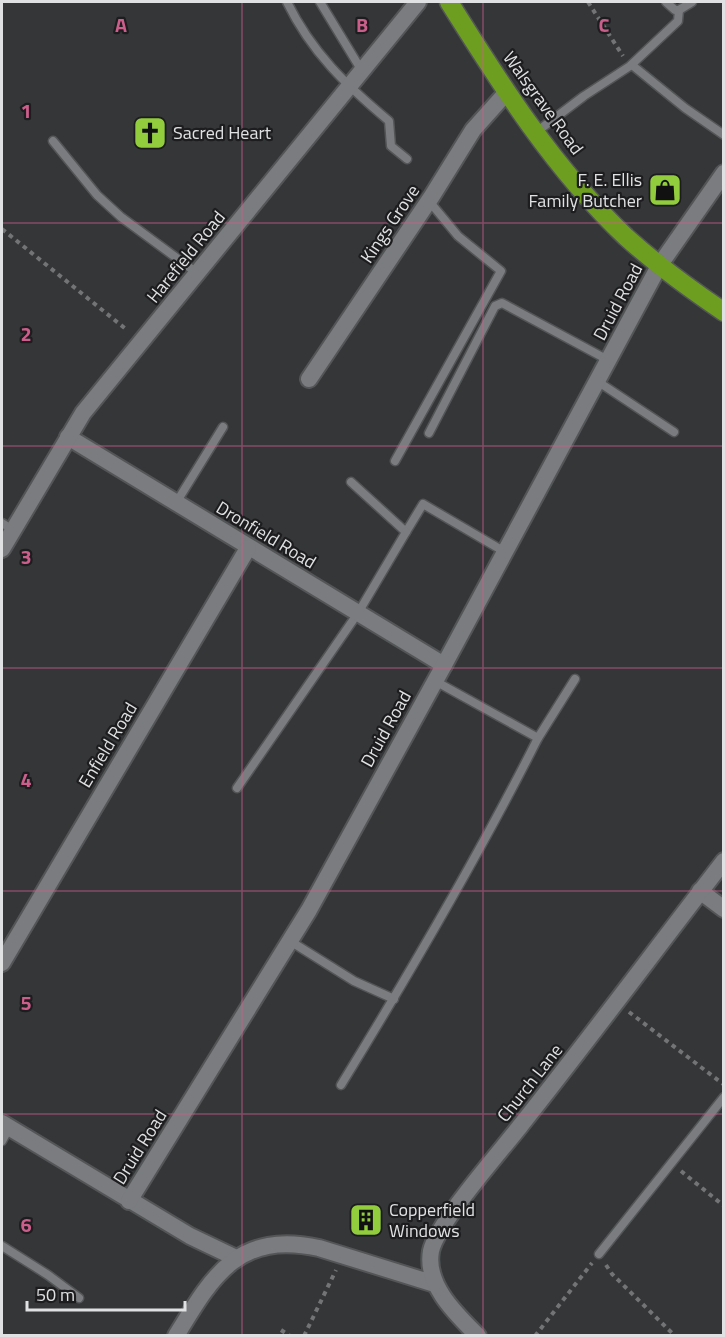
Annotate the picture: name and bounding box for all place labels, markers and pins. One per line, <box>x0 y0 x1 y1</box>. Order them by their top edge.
church icon: Sacred Heart <box>132 115 168 151</box>
place label: Sacred Heart <box>173 119 272 146</box>
place label: F. E. Ellis Family Butcher <box>529 166 642 214</box>
shop icon: F. E. Ellis Family Butcher <box>647 172 683 208</box>
place label: Copperfield Windows <box>389 1196 475 1244</box>
building icon: Copperfield Windows <box>348 1202 384 1238</box>

